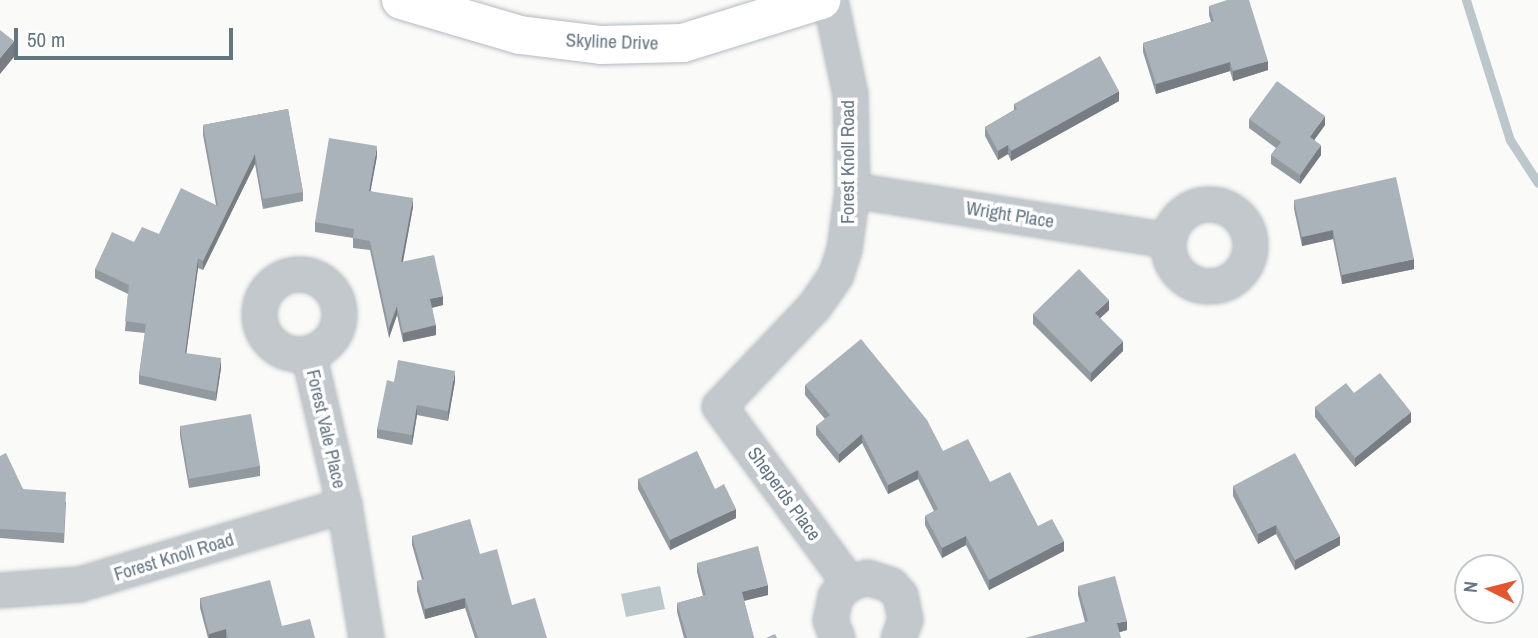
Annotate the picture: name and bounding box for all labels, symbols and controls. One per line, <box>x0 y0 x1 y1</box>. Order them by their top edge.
scale bar <box>18 14 236 58</box>
text: 50 m <box>27 25 65 54</box>
street label: Skyline Drive <box>565 29 659 55</box>
street label: Forest Knoll Road <box>837 100 859 224</box>
street label: Wright Place <box>964 197 1056 233</box>
street label: Forest Vale Place <box>301 367 351 491</box>
street label: Sheperds Place <box>742 443 826 545</box>
street label: Forest Knoll Road <box>111 528 237 586</box>
north arrow <box>1454 554 1524 624</box>
text: N <box>1457 580 1484 594</box>

